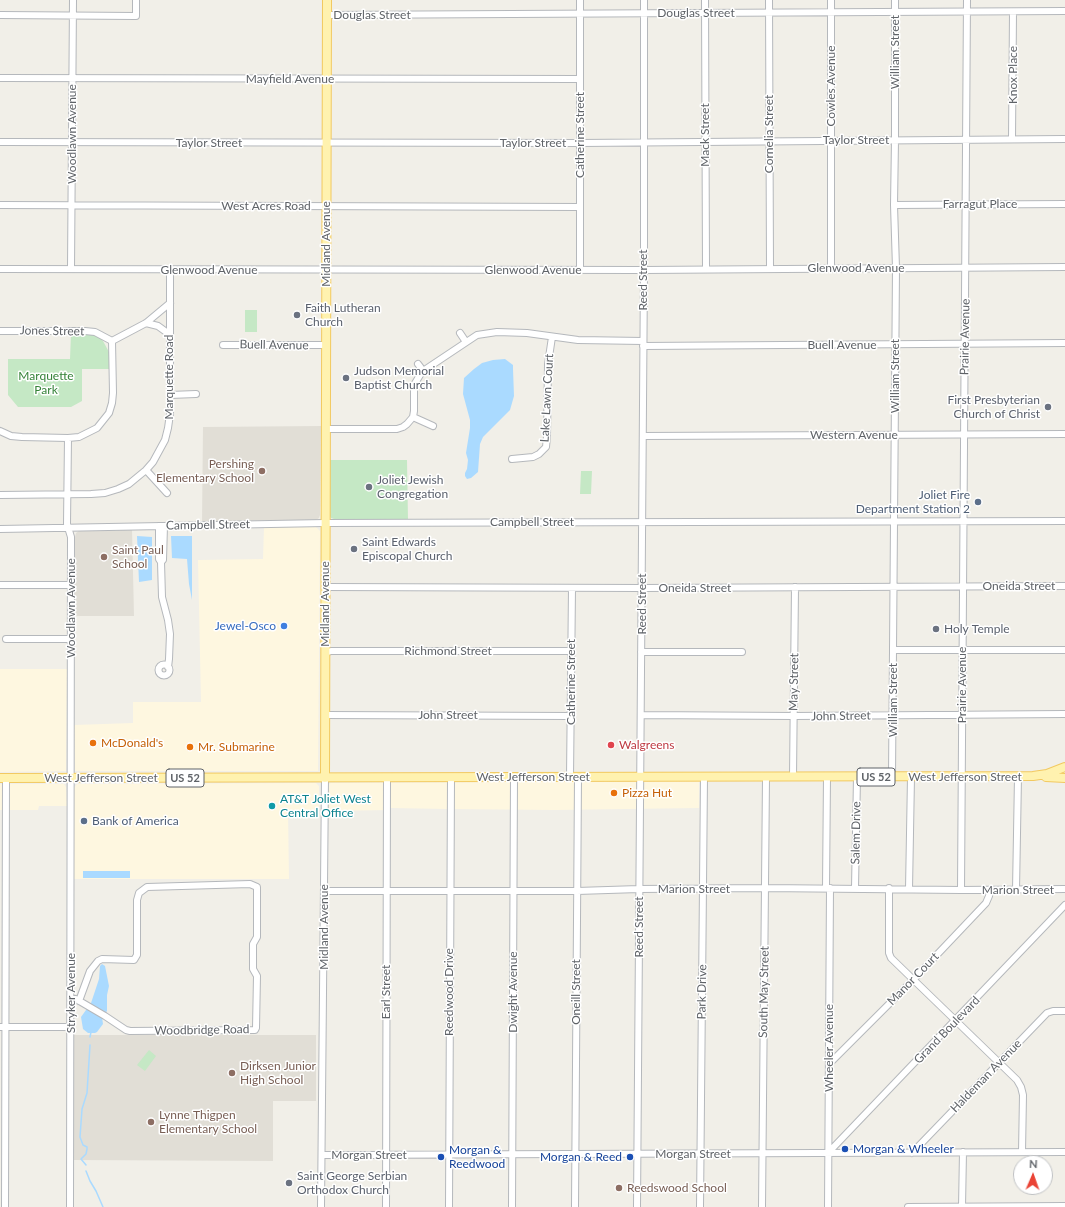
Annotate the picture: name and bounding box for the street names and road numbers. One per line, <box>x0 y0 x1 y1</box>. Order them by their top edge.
street label: Douglas Street <box>657 6 735 20</box>
street label: Douglas Street <box>333 8 411 22</box>
street label: William Street <box>888 15 902 89</box>
street label: Cowles Avenue <box>824 45 838 127</box>
street label: Knox Place <box>1006 46 1020 104</box>
street label: Mayfield Avenue <box>246 72 334 86</box>
street label: Woodlawn Avenue <box>65 84 79 184</box>
street label: Catherine Street <box>573 92 587 178</box>
street label: Cornelia Street <box>762 95 776 173</box>
street label: Mack Street <box>698 103 712 167</box>
street label: Taylor Street <box>823 133 889 147</box>
street label: Taylor Street <box>176 136 242 150</box>
street label: Taylor Street <box>500 136 566 150</box>
street label: Farragut Place <box>943 197 1017 211</box>
street label: West Acres Road <box>221 199 311 213</box>
street label: Midland Avenue <box>319 201 333 287</box>
street label: Reed Street <box>636 249 650 311</box>
street label: Glenwood Avenue <box>807 261 905 275</box>
street label: Glenwood Avenue <box>160 263 258 277</box>
street label: Glenwood Avenue <box>484 263 582 277</box>
street label: Prairie Avenue <box>957 299 973 375</box>
street label: Jones Street <box>20 323 84 339</box>
street label: Marquette Road <box>162 335 176 419</box>
street label: Buell Avenue <box>239 337 309 353</box>
street label: Buell Avenue <box>807 338 877 352</box>
street label: William Street <box>888 339 902 413</box>
street label: Lake Lawn Court <box>537 353 557 443</box>
street label: Western Avenue <box>810 428 898 442</box>
street label: Campbell Street <box>490 515 574 529</box>
street label: Campbell Street <box>166 517 250 533</box>
street label: Woodlawn Avenue <box>64 558 78 658</box>
street label: Midland Avenue <box>318 561 332 647</box>
street label: Reed Street <box>635 573 649 635</box>
street label: Oneida Street <box>983 579 1055 593</box>
street label: Oneida Street <box>659 581 731 595</box>
street label: Catherine Street <box>564 639 578 725</box>
street label: Richmond Street <box>404 644 492 658</box>
street label: Prairie Avenue <box>955 647 969 723</box>
street label: May Street <box>786 653 802 711</box>
street label: William Street <box>886 663 900 737</box>
street label: John Street <box>418 708 478 722</box>
street label: John Street <box>811 708 871 724</box>
road number: US 52 <box>857 768 895 786</box>
road number: US 52 <box>166 769 204 787</box>
street label: West Jefferson Street <box>476 770 590 784</box>
street label: West Jefferson Street <box>908 770 1022 784</box>
street label: West Jefferson Street <box>44 771 158 785</box>
street label: Salem Drive <box>848 801 864 865</box>
street label: Marion Street <box>658 882 730 896</box>
street label: Marion Street <box>982 883 1054 897</box>
street label: Midland Avenue <box>317 884 331 970</box>
street label: Reed Street <box>632 896 646 958</box>
street label: South May Street <box>756 946 772 1038</box>
street label: Reedwood Drive <box>442 948 456 1036</box>
street label: Manor Court <box>884 950 942 1008</box>
street label: Dwight Avenue <box>506 951 520 1033</box>
street label: Stryker Avenue <box>64 953 78 1033</box>
street label: Oneill Street <box>569 959 583 1025</box>
street label: Park Drive <box>694 964 710 1020</box>
street label: Earl Street <box>379 965 393 1019</box>
street label: Grand Boulevard <box>911 993 983 1067</box>
street label: Wheeler Avenue <box>822 1004 836 1092</box>
street label: Woodbridge Road <box>154 1022 250 1038</box>
street label: Haldeman Avenue <box>947 1036 1025 1116</box>
street label: Morgan Street <box>655 1147 731 1161</box>
street label: Morgan Street <box>331 1148 407 1162</box>

